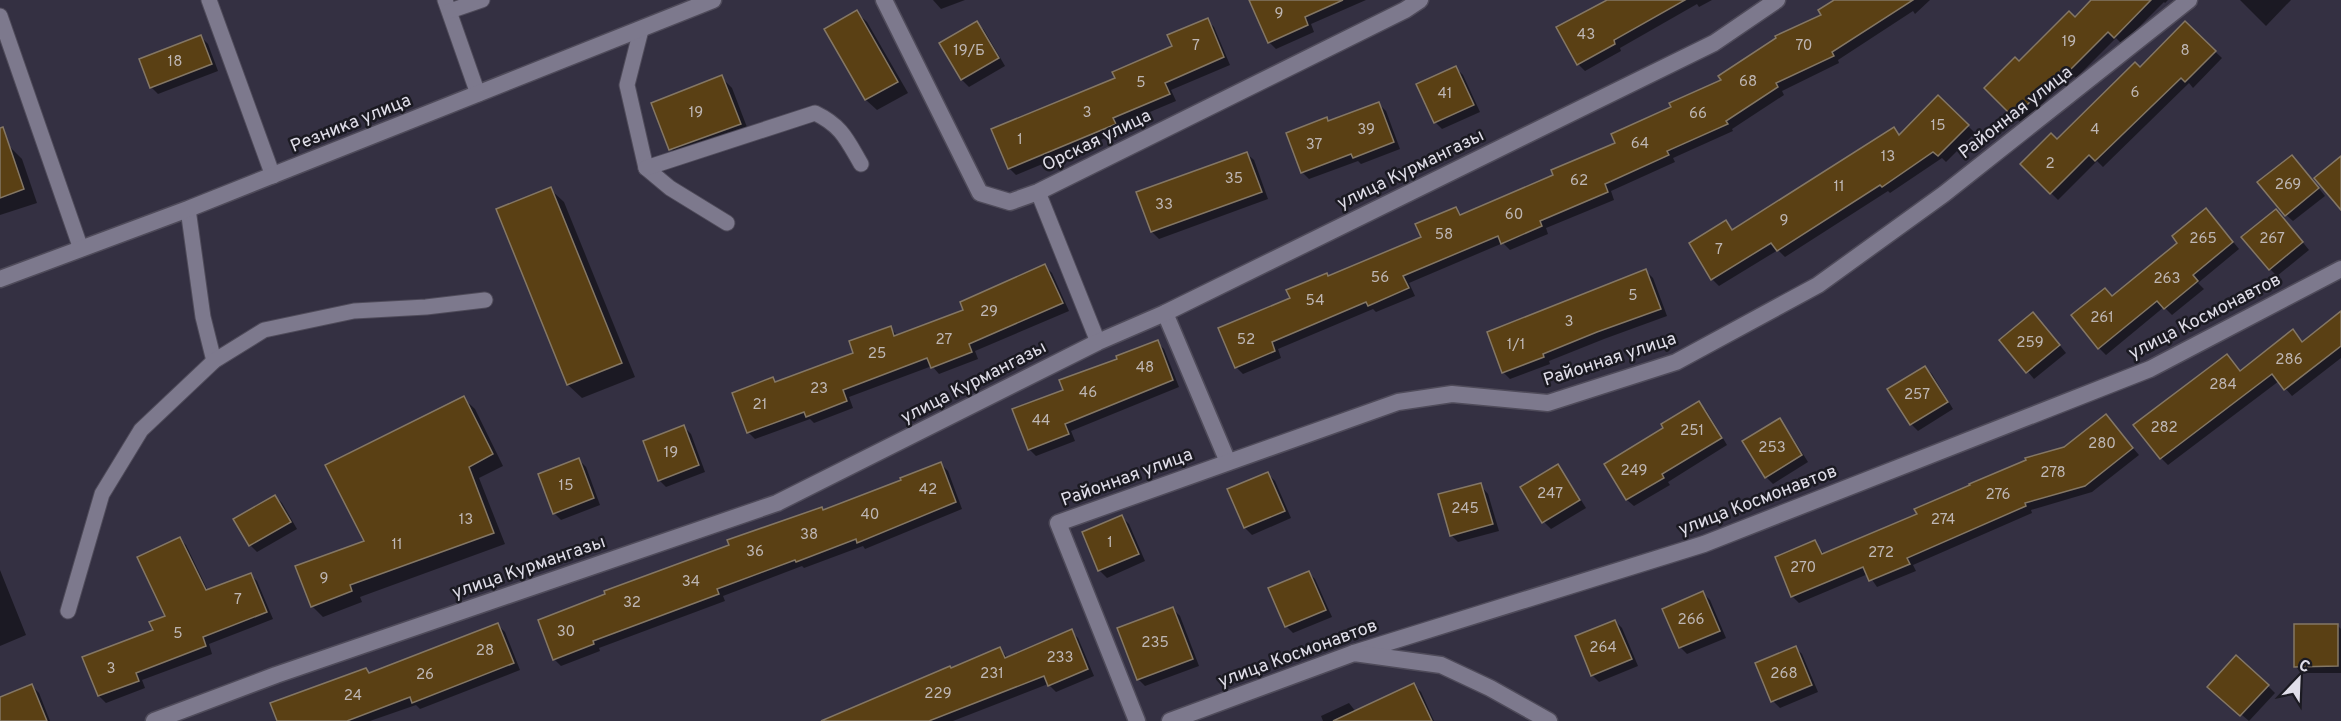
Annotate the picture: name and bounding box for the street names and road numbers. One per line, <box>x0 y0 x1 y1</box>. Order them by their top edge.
street label: Районная улица <box>1954 61 2078 165</box>
street label: Резника улица <box>287 89 415 159</box>
street label: Орская улица <box>1039 105 1155 177</box>
street label: улица Курмангазы <box>1334 124 1488 216</box>
street label: улица Космонавтов <box>2125 269 2285 365</box>
street label: Районная улица <box>1541 328 1679 392</box>
street label: улица Курмангазы <box>897 336 1051 430</box>
street label: Районная улица <box>1058 444 1196 512</box>
street label: улица Космонавтов <box>1675 460 1841 542</box>
street label: улица Курмангазы <box>449 531 609 605</box>
street label: улица Космонавтов <box>1215 614 1381 694</box>

